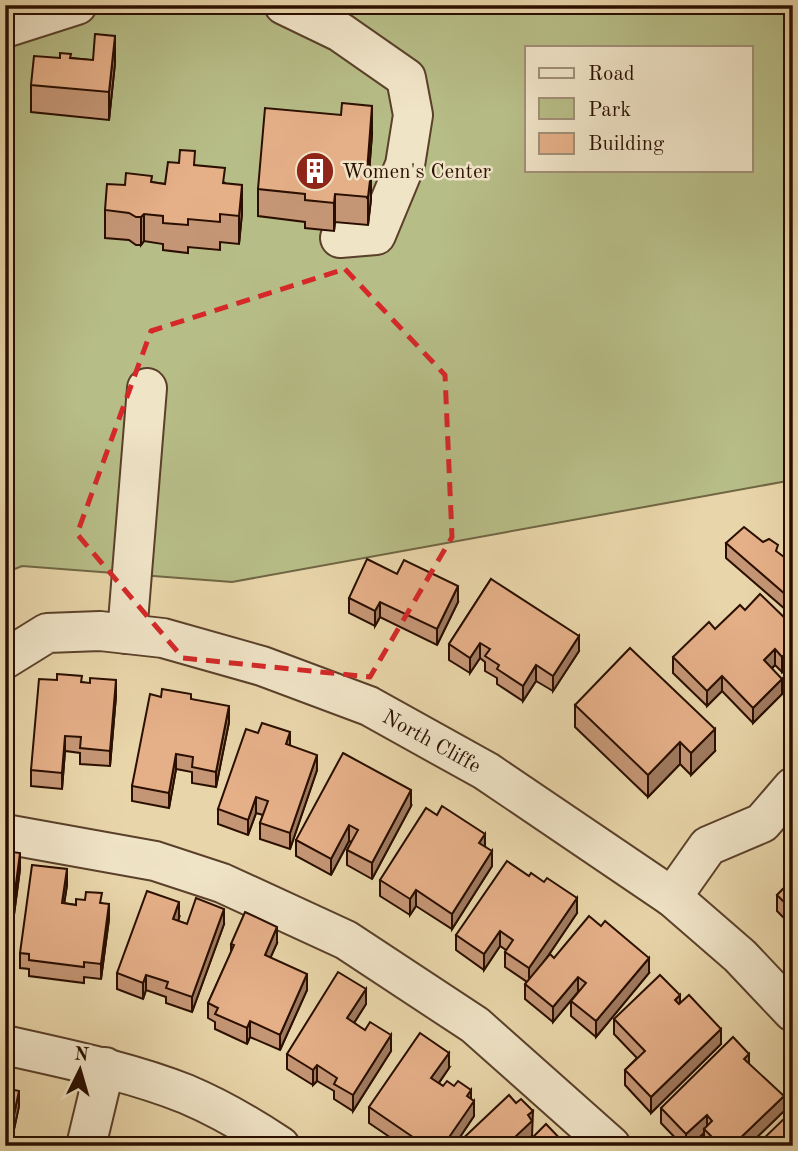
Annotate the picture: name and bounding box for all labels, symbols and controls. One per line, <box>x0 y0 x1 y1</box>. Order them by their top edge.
legend <box>525 46 752 172</box>
text: Road <box>588 64 635 85</box>
text: Park <box>588 100 631 121</box>
text: Building <box>588 134 665 155</box>
building icon: Women's Center <box>294 150 336 192</box>
place label: Women's Center <box>342 162 492 183</box>
street label: North Cliffe <box>379 707 484 778</box>
north arrow <box>46 1036 116 1106</box>
text: N <box>73 1045 90 1066</box>

